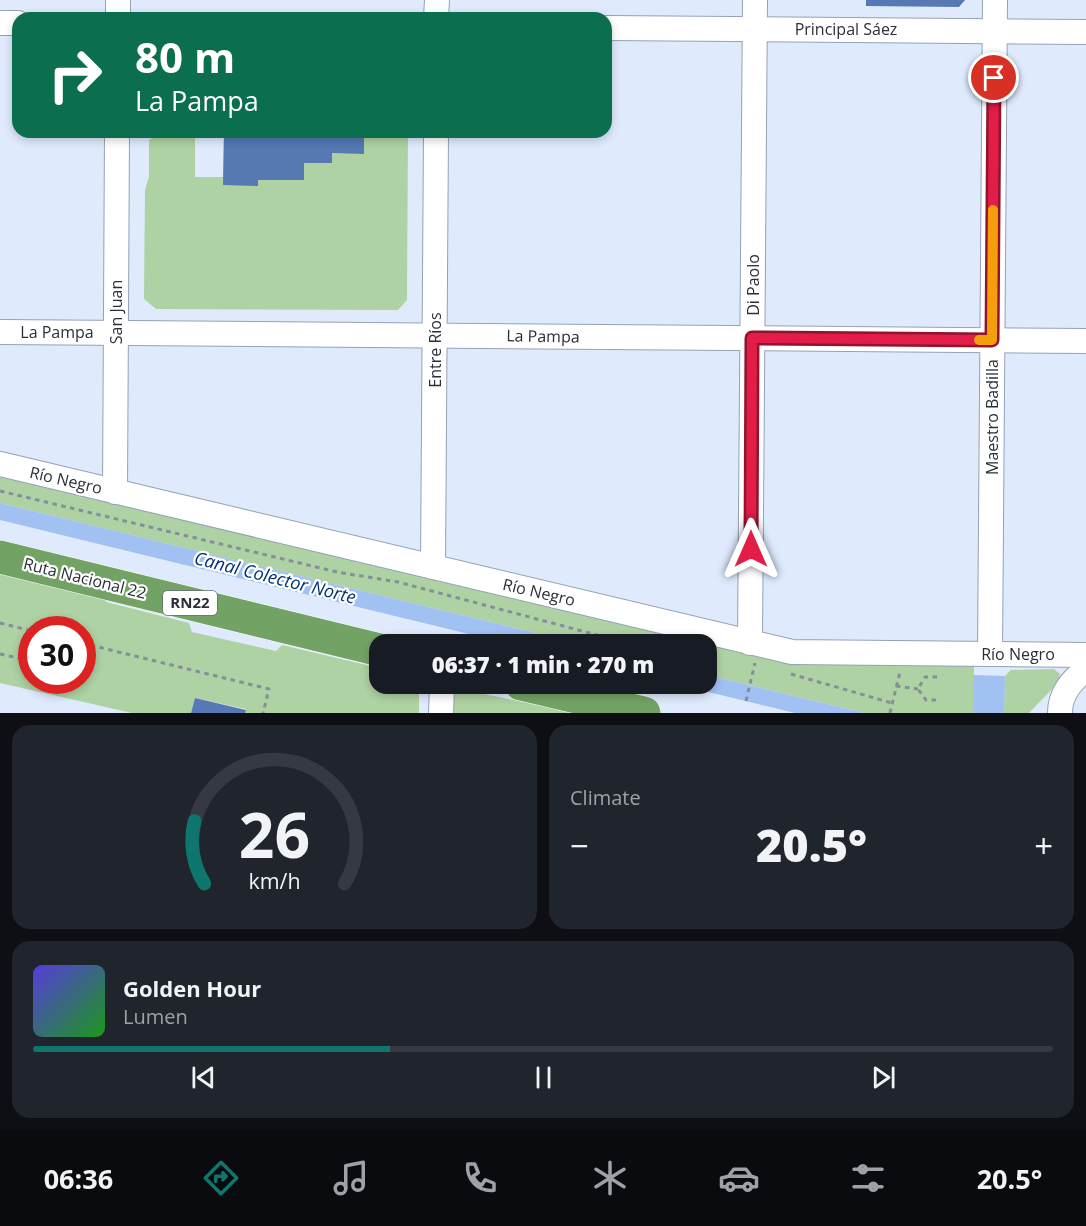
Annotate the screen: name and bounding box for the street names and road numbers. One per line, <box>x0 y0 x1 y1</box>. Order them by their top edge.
street label: Principal Sáez <box>795 18 897 40</box>
street label: Di Paolo <box>742 254 764 316</box>
street label: San Juan <box>105 280 127 344</box>
street label: Entre Ríos <box>424 312 446 388</box>
street label: La Pampa <box>20 321 94 343</box>
street label: La Pampa <box>506 324 580 348</box>
street label: Maestro Badilla <box>981 359 1003 475</box>
street label: Río Negro <box>28 461 104 499</box>
street label: Ruta Nacional 22 <box>21 552 149 604</box>
street label: Río Negro <box>501 573 577 611</box>
road number: RN22 <box>163 591 217 615</box>
street label: Río Negro <box>981 643 1055 665</box>

